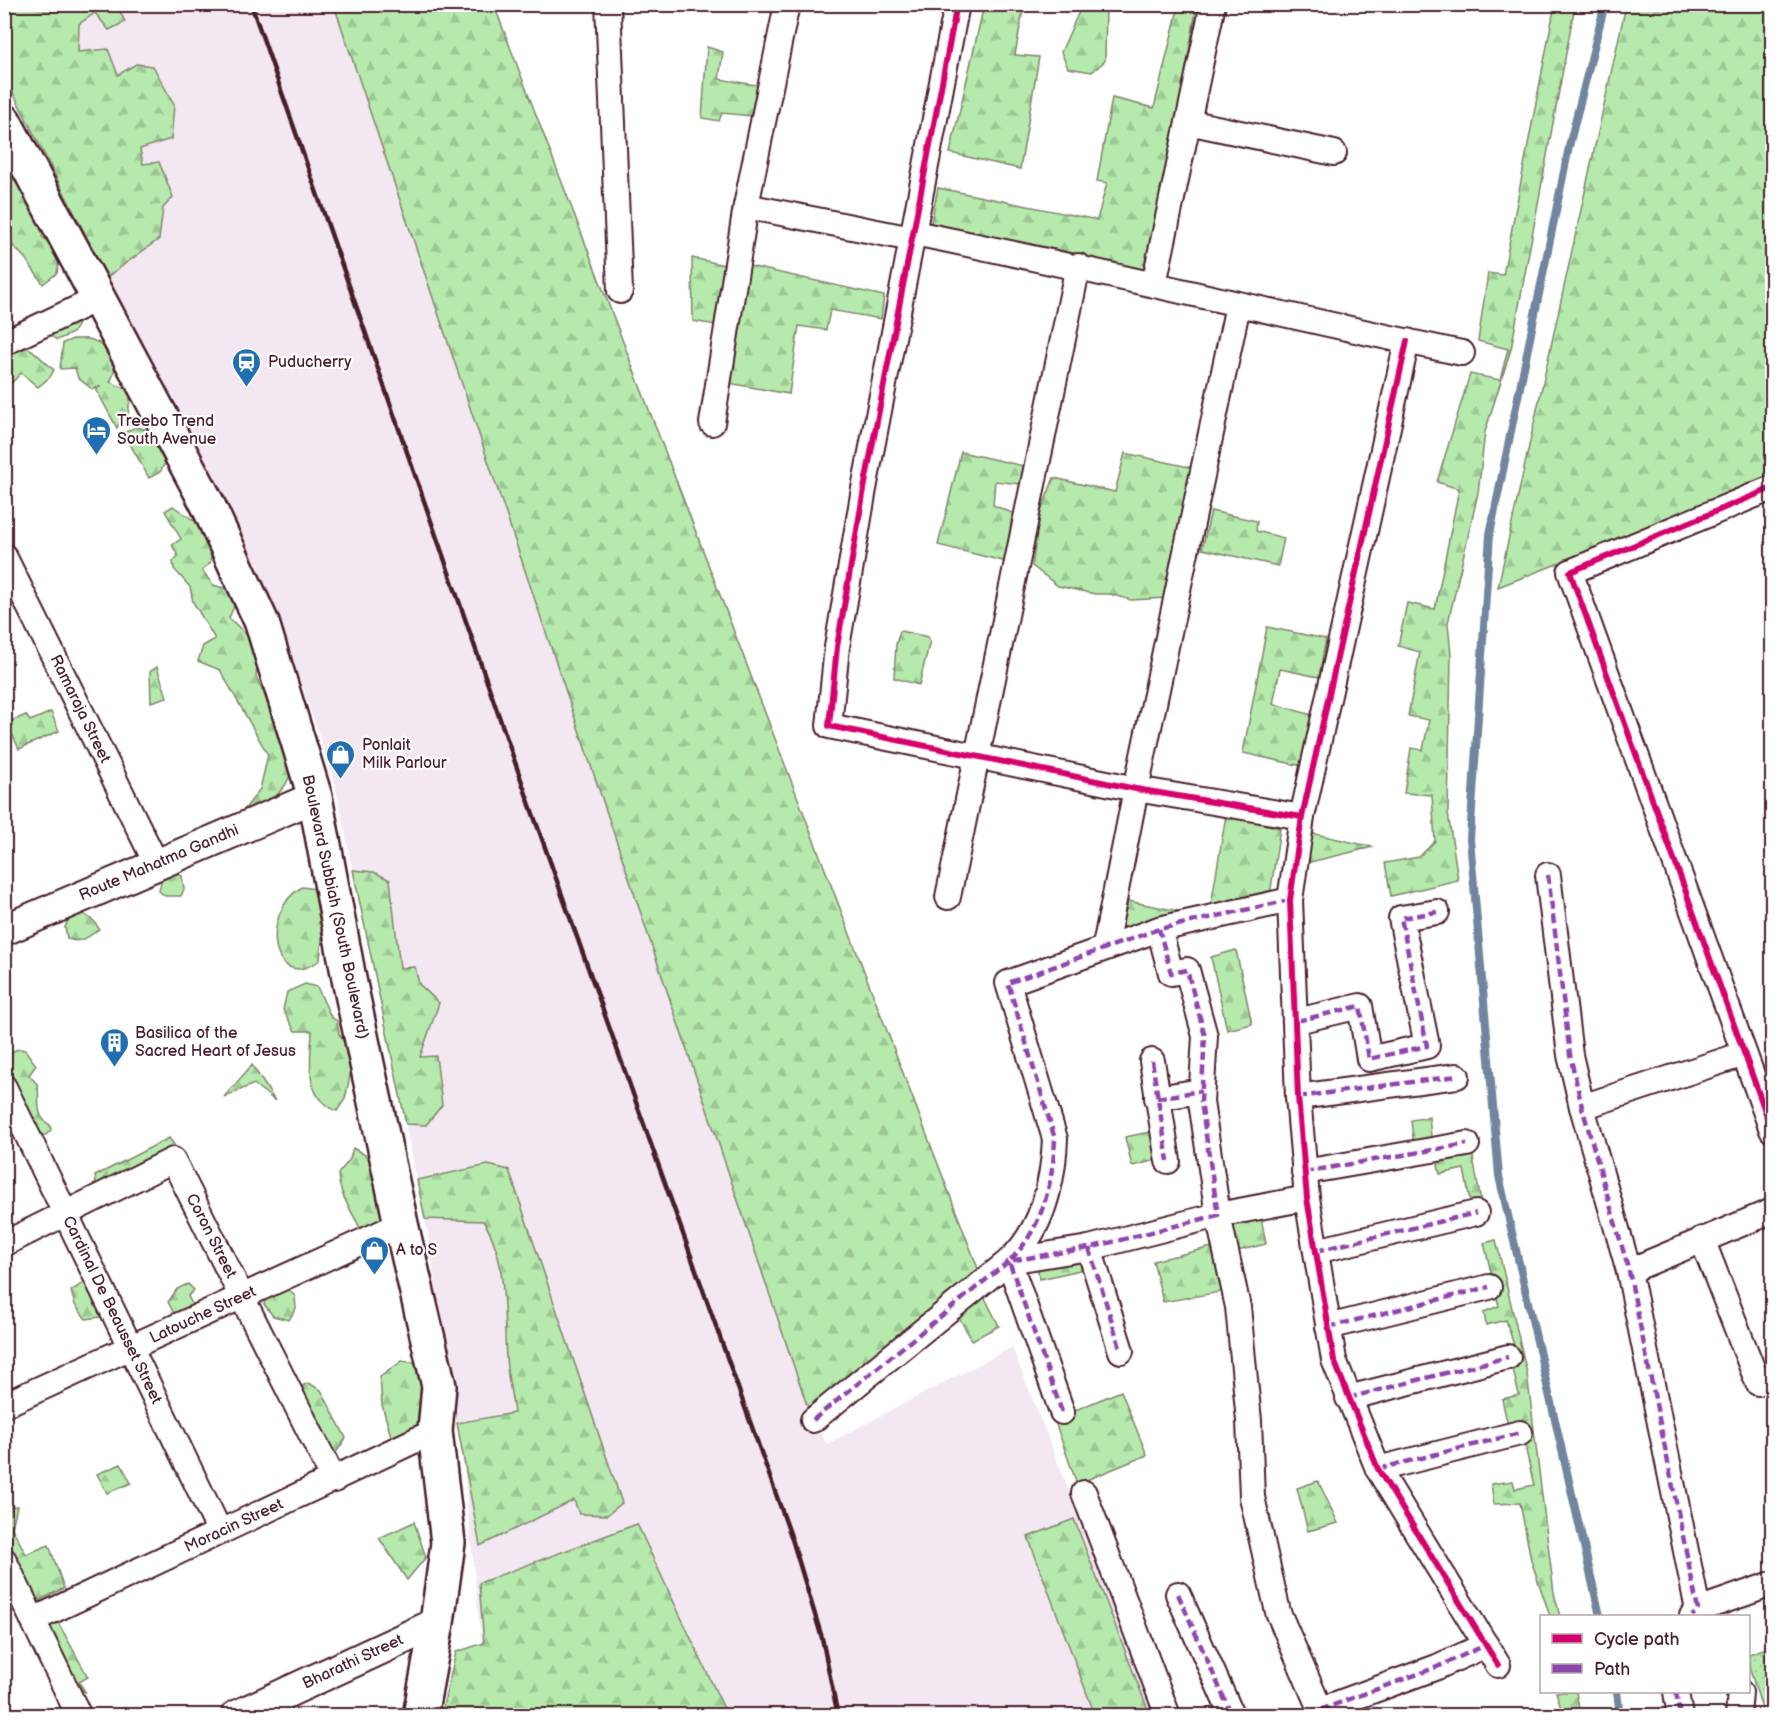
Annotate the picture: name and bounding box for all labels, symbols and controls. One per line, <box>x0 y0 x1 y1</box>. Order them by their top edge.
station icon: Puducherry <box>231 346 263 388</box>
place label: Puducherry <box>268 353 352 372</box>
place label: Treebo Trend South Avenue <box>117 412 217 449</box>
hotel icon: Treebo Trend South Avenue <box>80 414 112 456</box>
street label: Ramaraja Street <box>46 652 114 766</box>
place label: Ponlait Milk Parlour <box>362 736 447 773</box>
shop icon: Ponlait Milk Parlour <box>325 738 357 780</box>
street label: Boulevard Subbiah (South Boulevard) <box>298 773 372 1041</box>
street label: Route Mahatma Gandhi <box>76 821 242 905</box>
place label: Basilica of the Sacred Heart of Jesus <box>135 1024 296 1061</box>
building icon: Basilica of the Sacred Heart of Jesus <box>98 1026 130 1068</box>
street label: Coron Street <box>182 1191 240 1281</box>
street label: Cardinal De Beausset Street <box>58 1213 166 1407</box>
shop icon: A to S <box>359 1234 391 1276</box>
place label: A to S <box>396 1241 437 1260</box>
street label: Latouche Street <box>147 1282 259 1348</box>
street label: Moracin Street <box>182 1495 286 1557</box>
legend <box>1540 1615 1750 1693</box>
text: Cycle path <box>1594 1629 1680 1650</box>
street label: Bharathi Street <box>300 1630 406 1694</box>
text: Path <box>1594 1659 1630 1680</box>

